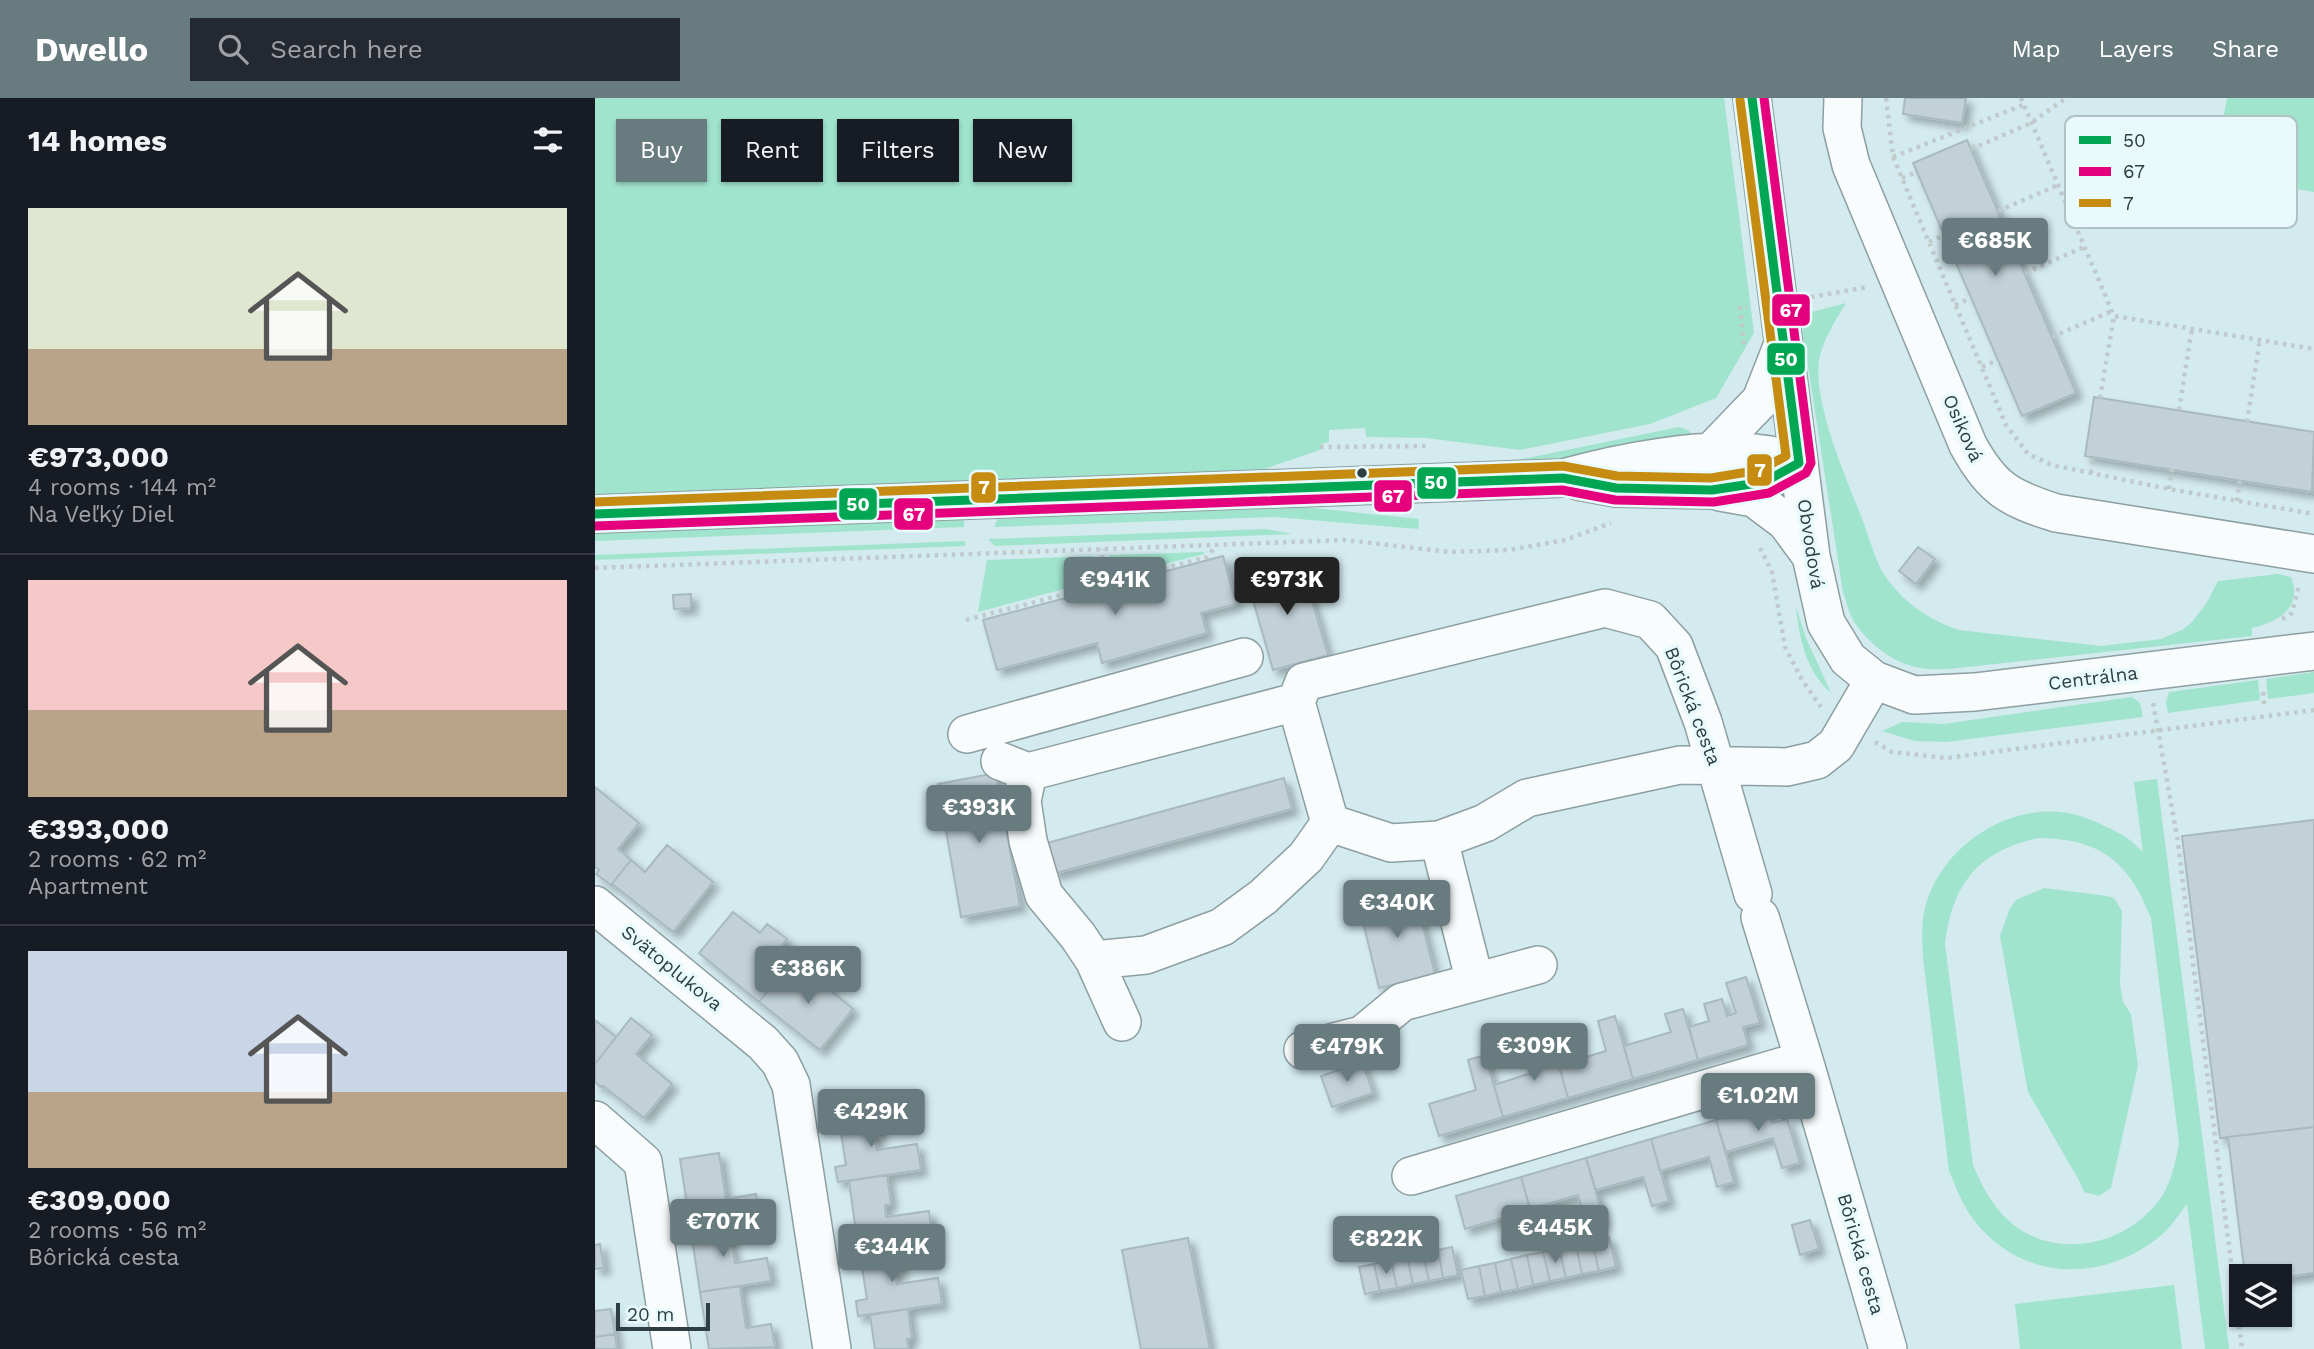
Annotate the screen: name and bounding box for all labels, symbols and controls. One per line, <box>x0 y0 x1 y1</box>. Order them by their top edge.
search box <box>190 18 680 81</box>
text: Dwello <box>35 30 148 69</box>
icon: search <box>214 30 252 68</box>
text: Search here <box>270 34 423 64</box>
text: Map <box>2012 35 2060 63</box>
text: Layers <box>2098 35 2174 63</box>
text: Share <box>2212 35 2279 63</box>
legend <box>2065 116 2297 228</box>
chip: Buy <box>616 119 707 182</box>
chip: Rent <box>721 119 823 182</box>
chip: Filters <box>837 119 959 182</box>
chip: New <box>973 119 1072 182</box>
icon: filters <box>529 121 567 159</box>
text: 14 homes <box>28 123 167 158</box>
text: 50 <box>2123 129 2146 152</box>
text: 67 <box>2123 160 2145 183</box>
text: 7 <box>2123 192 2134 215</box>
pin: €685K <box>1946 218 2044 278</box>
text: €685K <box>1958 227 2032 254</box>
icon: home <box>235 253 361 379</box>
line badge: 67 <box>1771 293 1811 327</box>
text: 67 <box>1780 299 1802 322</box>
line badge: 50 <box>1766 342 1806 376</box>
text: 50 <box>1774 348 1798 371</box>
street label: Osiková <box>1938 391 1988 466</box>
text: €973,000 <box>28 439 169 474</box>
line badge: 7 <box>1746 453 1773 487</box>
text: 7 <box>1754 459 1766 482</box>
unlabelled marker <box>1355 466 1369 480</box>
line badge: 50 <box>1416 466 1457 500</box>
line badge: 7 <box>970 471 997 504</box>
text: 50 <box>1424 471 1448 494</box>
text: 4 rooms · 144 m² <box>28 474 216 501</box>
text: 7 <box>978 476 990 499</box>
line badge: 67 <box>1373 479 1413 513</box>
text: 67 <box>1382 485 1404 508</box>
line badge: 50 <box>838 487 878 521</box>
text: 50 <box>846 493 870 516</box>
line badge: 67 <box>893 497 934 531</box>
street label: Obvodová <box>1793 497 1830 591</box>
text: Na Veľký Diel <box>28 501 174 528</box>
text: 67 <box>903 503 925 526</box>
pin: €941K <box>1066 558 1164 617</box>
pin: €973K <box>1238 558 1336 617</box>
text: €941K <box>1080 566 1150 593</box>
text: €973K <box>1250 566 1324 593</box>
icon: home <box>235 625 361 751</box>
street label: Bôrická cesta <box>1660 644 1726 769</box>
street label: Centrálna <box>2047 661 2139 695</box>
pin: €393K <box>930 786 1028 845</box>
text: €393K <box>942 794 1016 821</box>
text: €393,000 <box>28 811 169 846</box>
text: 2 rooms · 62 m² <box>28 846 206 873</box>
text: Apartment <box>28 873 148 900</box>
pin: €340K <box>1348 880 1446 940</box>
text: €340K <box>1359 889 1435 916</box>
street label: Svätoplukova <box>617 920 727 1016</box>
pin: €386K <box>759 946 857 1006</box>
text: €386K <box>771 955 845 982</box>
icon: home <box>235 996 361 1122</box>
pin: €479K <box>1298 1024 1396 1084</box>
pin: €309K <box>1485 1024 1583 1083</box>
text: €309K <box>1497 1032 1571 1059</box>
text: €479K <box>1310 1033 1384 1060</box>
pin: €1.02M <box>1701 1074 1815 1133</box>
text: €1.02M <box>1717 1082 1799 1109</box>
pin: €429K <box>822 1090 920 1149</box>
text: €429K <box>834 1098 908 1125</box>
text: €309,000 <box>28 1182 171 1217</box>
street label: Bôrická cesta <box>1833 1191 1889 1317</box>
pin: €707K <box>674 1200 772 1259</box>
pin: €445K <box>1506 1206 1604 1265</box>
text: €707K <box>686 1208 760 1235</box>
text: €445K <box>1517 1214 1593 1241</box>
pin: €822K <box>1337 1216 1435 1276</box>
text: 2 rooms · 56 m² <box>28 1217 206 1244</box>
pin: €344K <box>843 1224 941 1284</box>
text: €822K <box>1349 1225 1423 1252</box>
text: €344K <box>854 1233 930 1260</box>
text: Bôrická cesta <box>28 1244 179 1271</box>
map controls <box>2229 1264 2292 1327</box>
button: layers <box>2229 1264 2292 1327</box>
scale bar <box>616 1300 711 1332</box>
text: 20 m <box>627 1303 674 1326</box>

